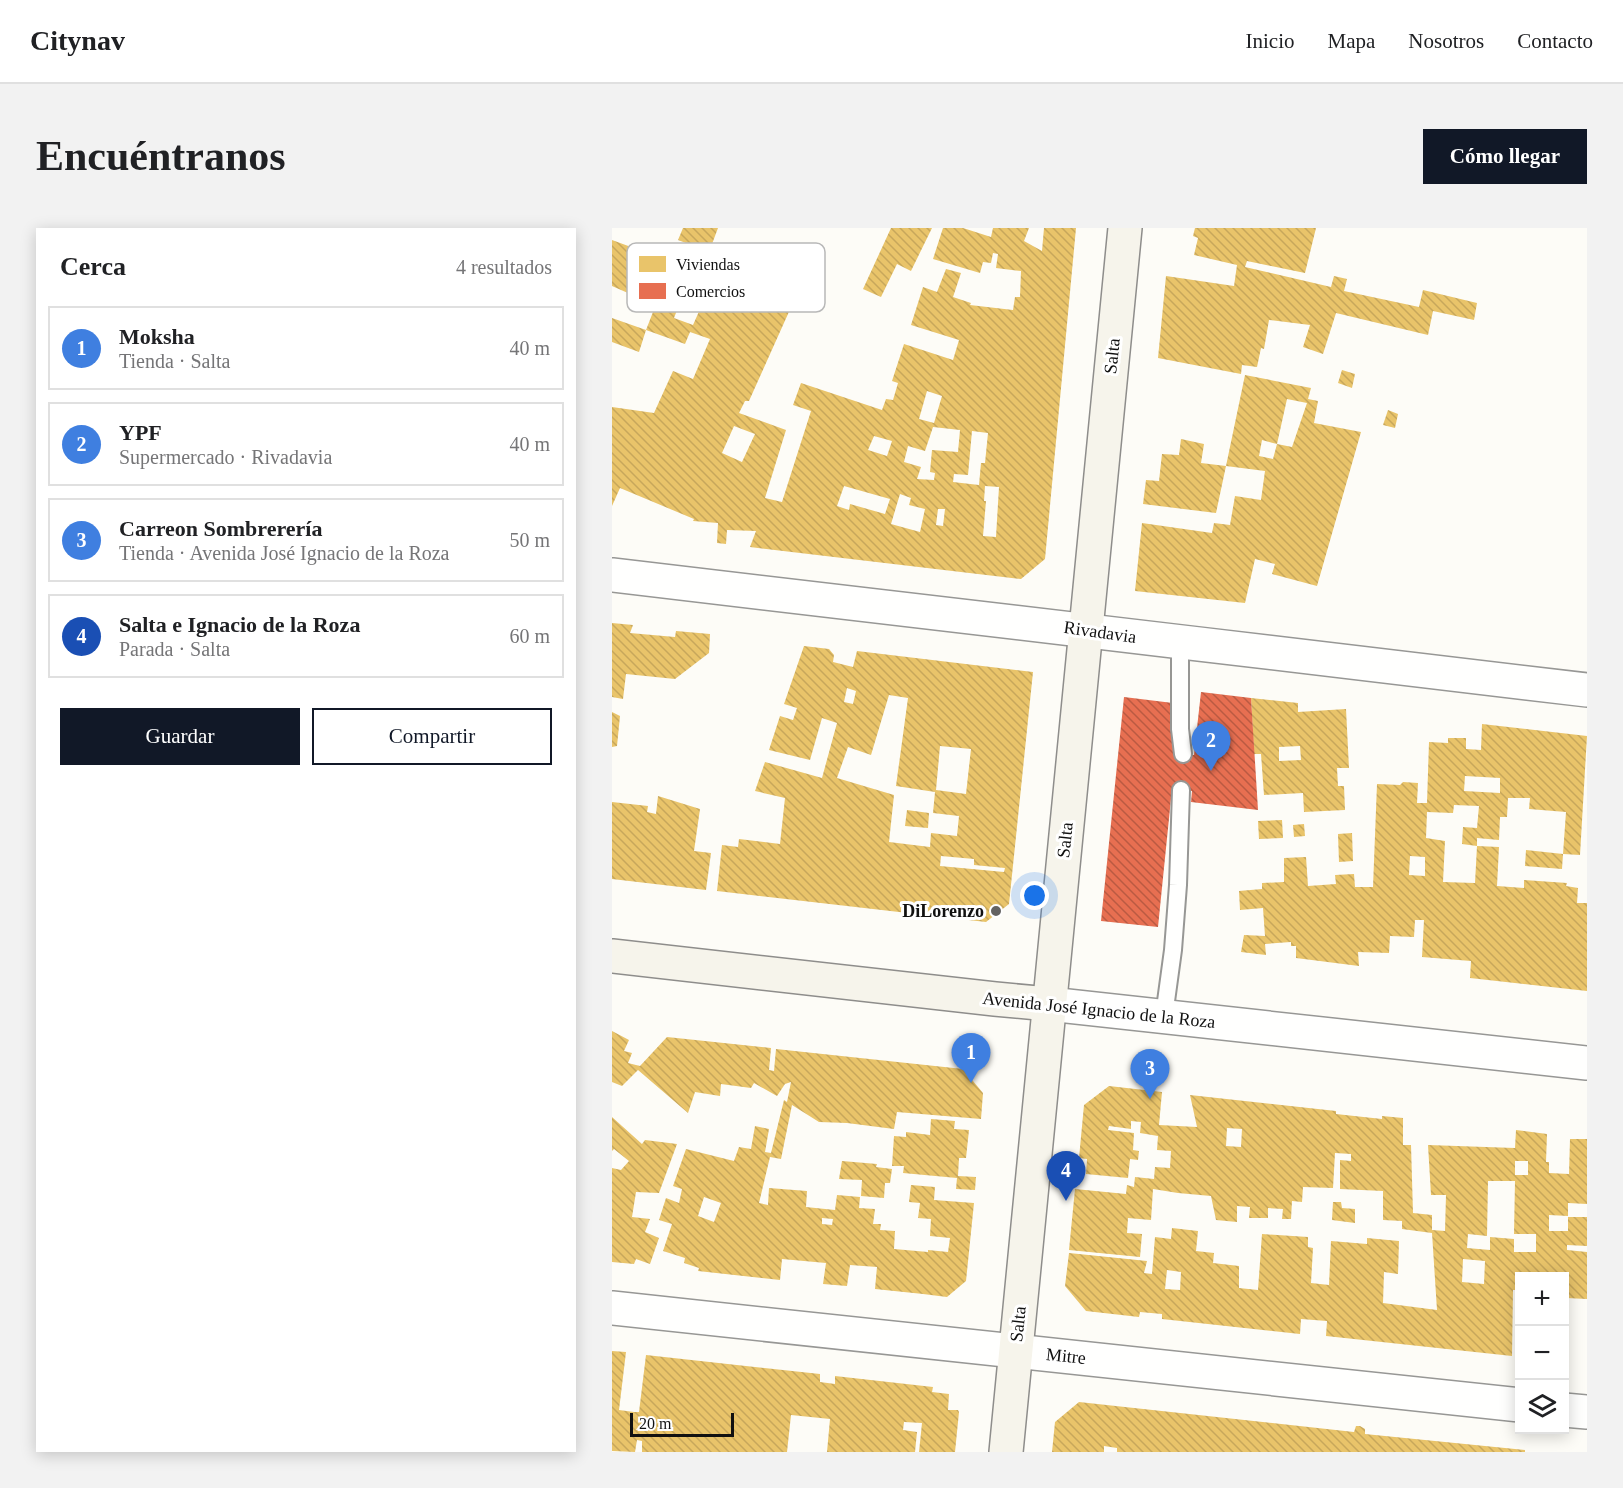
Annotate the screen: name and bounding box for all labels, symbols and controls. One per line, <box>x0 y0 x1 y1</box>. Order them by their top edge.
text: Citynav <box>30 25 125 56</box>
text: Inicio <box>1246 29 1295 53</box>
text: Mapa <box>1328 29 1375 53</box>
text: Nosotros <box>1408 29 1484 53</box>
text: Contacto <box>1517 29 1593 53</box>
button: Cómo llegar <box>1423 129 1587 184</box>
text: Encuéntranos <box>36 133 286 179</box>
legend <box>627 243 825 312</box>
text: Cerca <box>60 252 126 281</box>
text: 4 resultados <box>456 256 552 278</box>
text: Viviendas <box>676 256 740 273</box>
text: Comercios <box>676 283 745 300</box>
text: Moksha <box>119 324 195 349</box>
text: 1 <box>77 337 87 359</box>
text: 40 m <box>509 337 550 359</box>
street label: Salta <box>1100 337 1124 375</box>
text: Tienda · Salta <box>119 350 230 372</box>
text: YPF <box>119 420 162 445</box>
text: 2 <box>77 433 87 455</box>
text: 40 m <box>509 433 550 455</box>
text: Supermercado · Rivadavia <box>119 446 332 468</box>
text: Carreon Sombrerería <box>119 516 322 541</box>
text: 3 <box>77 529 87 551</box>
text: 50 m <box>509 529 550 551</box>
text: Tienda · Avenida José Ignacio de la Roza <box>119 542 449 564</box>
text: Salta e Ignacio de la Roza <box>119 612 360 637</box>
street label: Rivadavia <box>1062 617 1138 647</box>
text: 4 <box>77 625 87 647</box>
text: 60 m <box>509 625 550 647</box>
text: Parada · Salta <box>119 638 230 660</box>
button: Guardar <box>60 708 300 765</box>
button: Compartir <box>312 708 552 765</box>
pin: 2 <box>1192 722 1230 771</box>
street label: Salta <box>1053 821 1077 859</box>
your location <box>1020 881 1049 910</box>
place label: DiLorenzo <box>902 901 984 921</box>
marker: DiLorenzo <box>989 904 1003 918</box>
street label: Avenida José Ignacio de la Roza <box>982 988 1216 1032</box>
pin: 1 <box>952 1034 990 1083</box>
pin: 3 <box>1130 1050 1170 1099</box>
pin: 4 <box>1046 1152 1086 1201</box>
map controls <box>1515 1272 1569 1434</box>
button: + <box>1515 1272 1569 1326</box>
street label: Salta <box>1006 1305 1030 1343</box>
button: − <box>1515 1326 1569 1380</box>
street label: Mitre <box>1045 1344 1087 1368</box>
button: layers <box>1515 1380 1569 1434</box>
scale bar <box>630 1410 734 1438</box>
text: 20 m <box>639 1415 671 1432</box>

